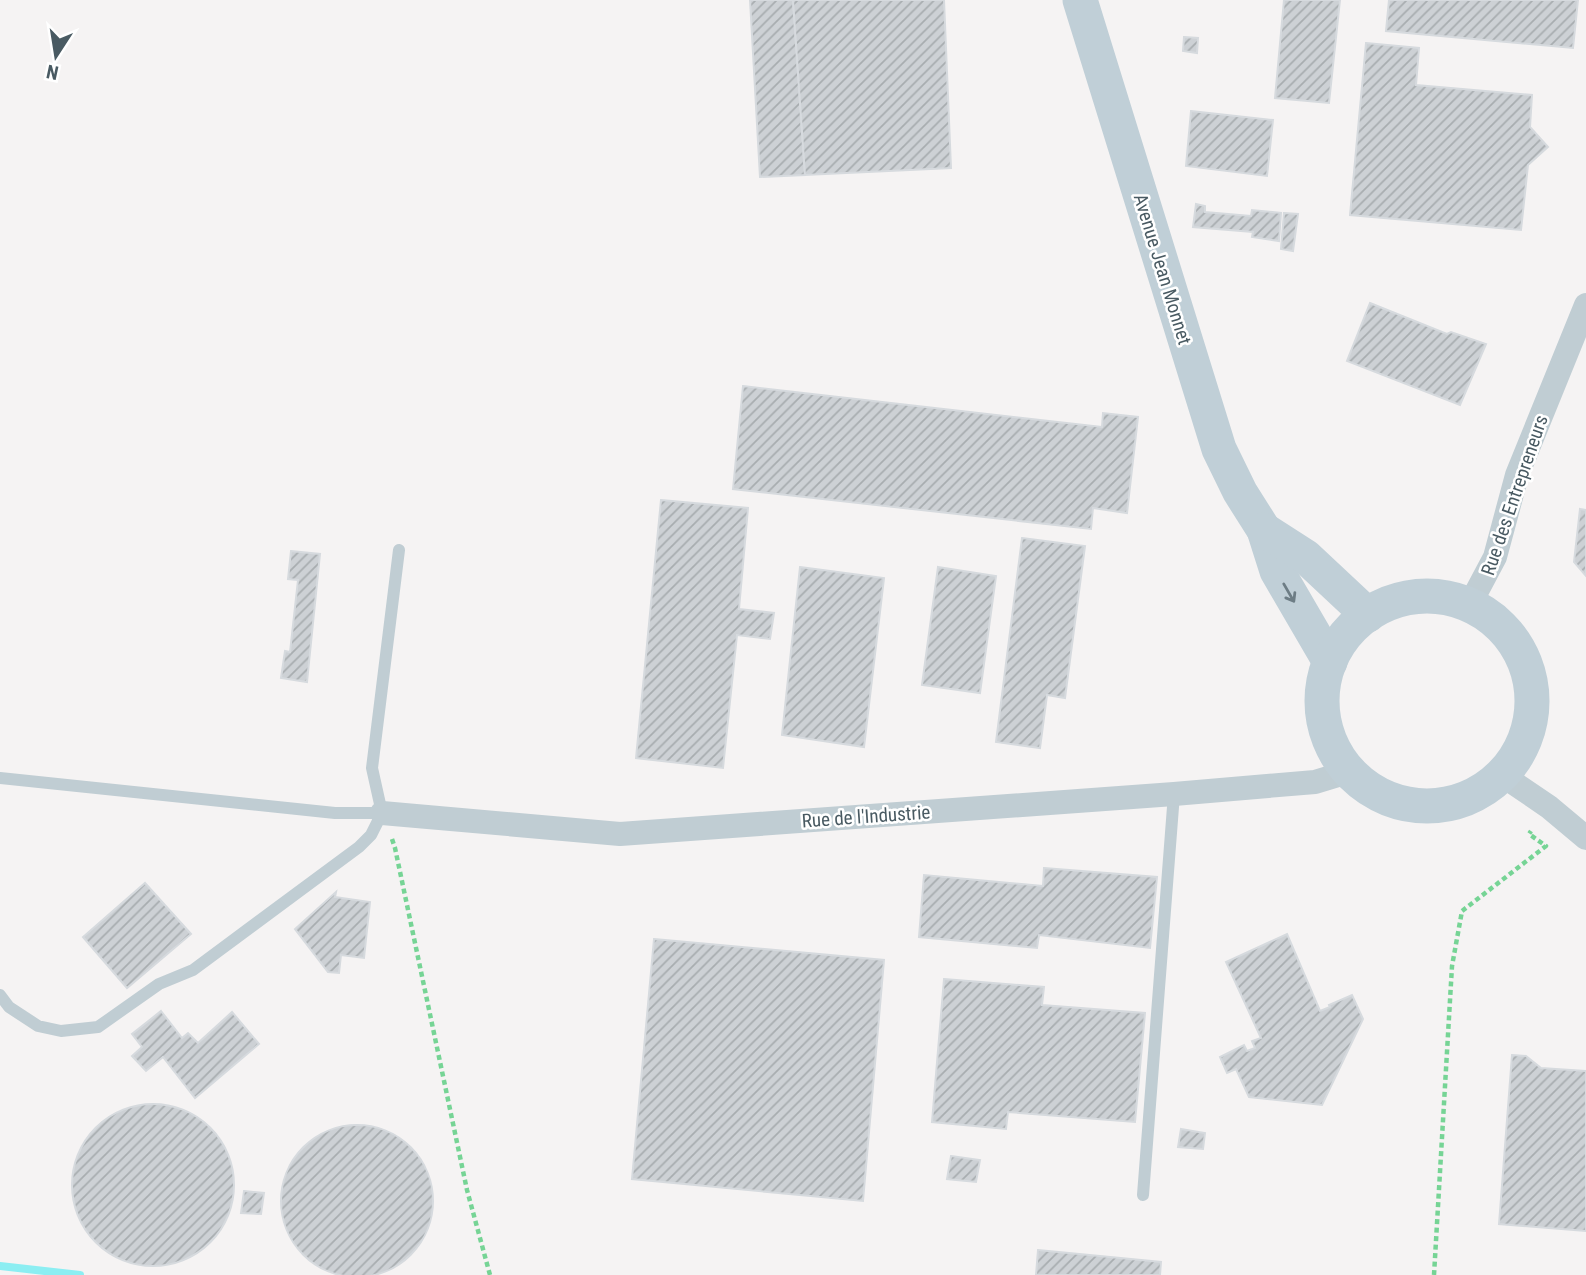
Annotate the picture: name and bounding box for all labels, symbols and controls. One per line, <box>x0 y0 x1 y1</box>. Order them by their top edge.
north arrow <box>21 21 91 91</box>
text: N <box>44 60 61 85</box>
street label: Avenue Jean Monnet <box>1129 191 1196 347</box>
street label: Rue des Entrepreneurs <box>1476 412 1553 578</box>
one-way arrow <box>1282 582 1296 602</box>
street label: Rue de l'Industrie <box>801 801 931 832</box>

